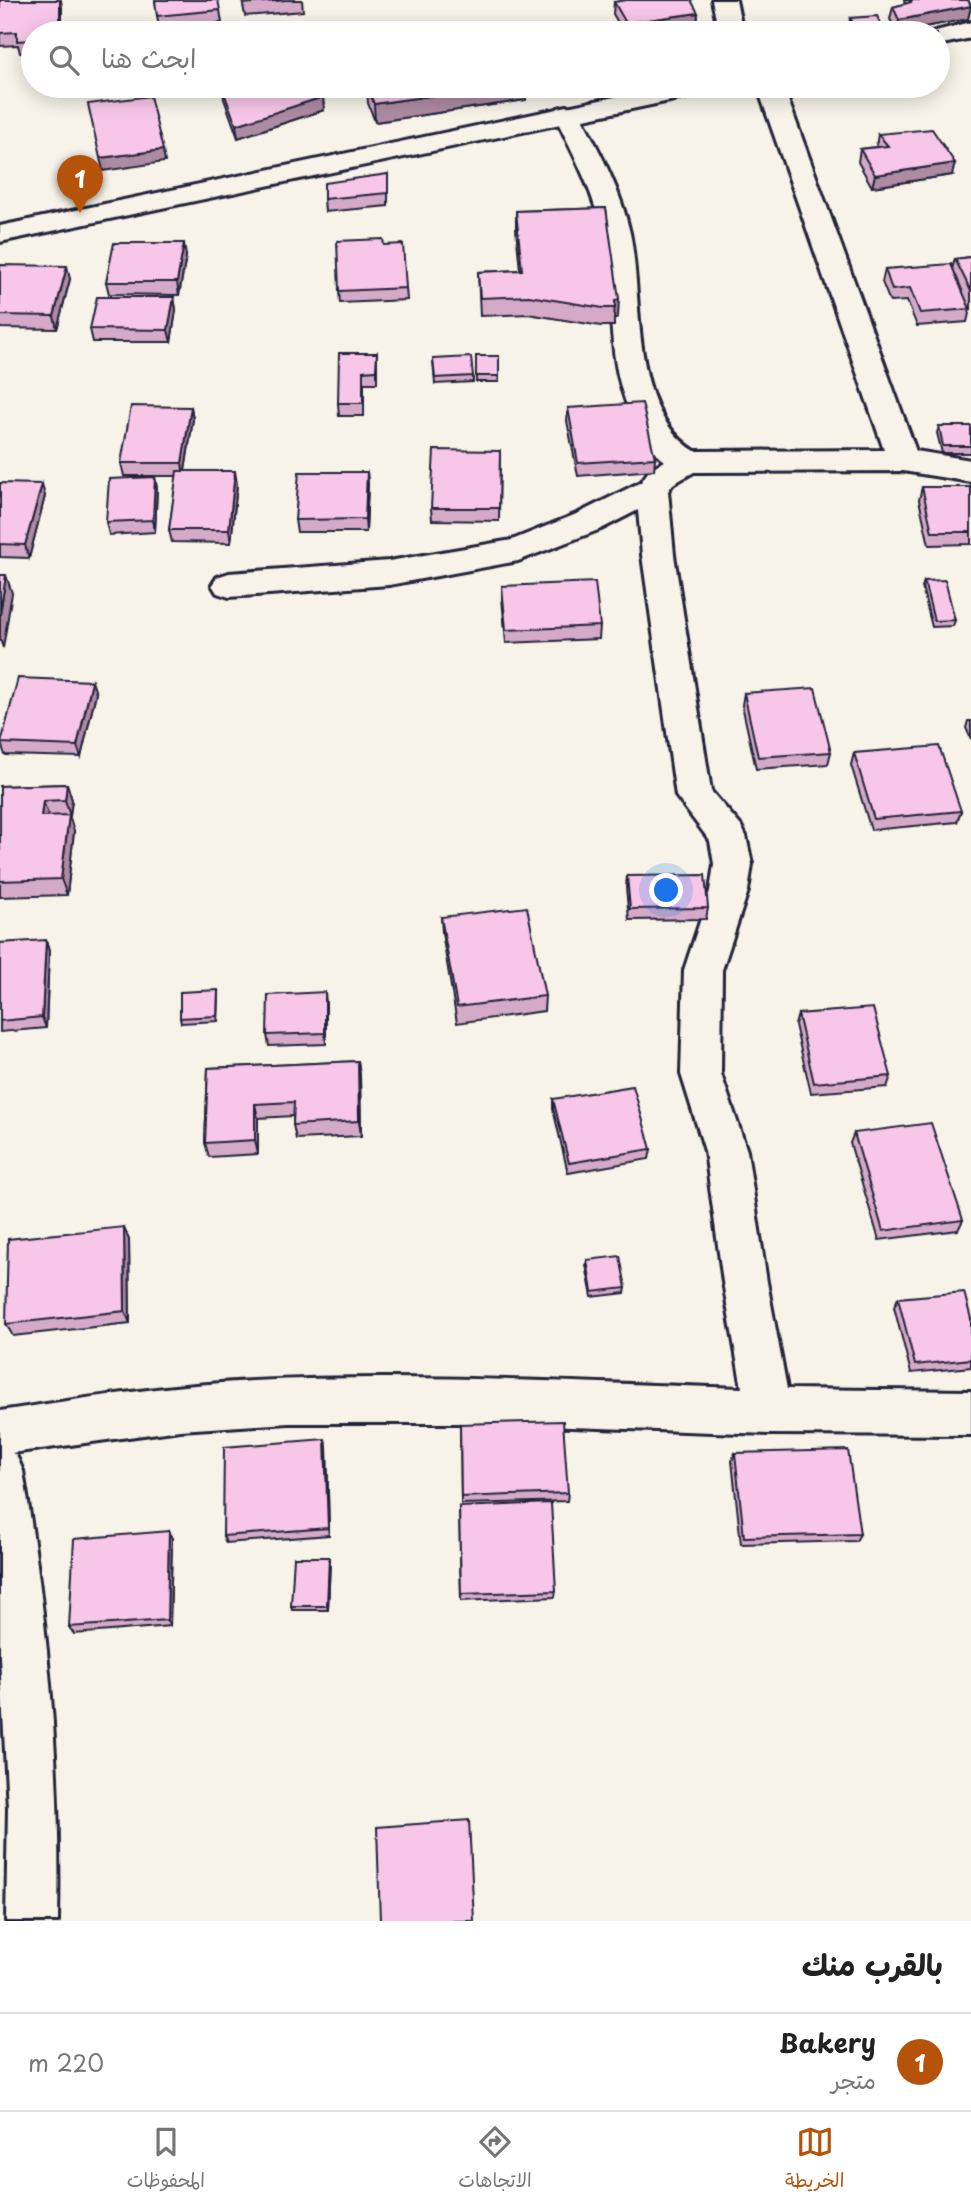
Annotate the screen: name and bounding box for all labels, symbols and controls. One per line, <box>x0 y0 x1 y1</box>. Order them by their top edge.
search box <box>21 21 950 98</box>
text: ابحث هنا <box>101 38 196 77</box>
icon: search <box>45 41 83 79</box>
pin: 1 <box>57 155 103 213</box>
your location <box>649 873 683 907</box>
text: بالقرب منك <box>802 1941 943 1986</box>
text: Bakery <box>779 2023 876 2062</box>
text: 220 m <box>28 2045 104 2080</box>
text: 1 <box>915 2045 926 2080</box>
text: متجر <box>831 2062 876 2097</box>
tab: المحفوظات <box>127 2123 205 2197</box>
tab: الاتجاهات <box>458 2123 532 2197</box>
tab: الخريطة <box>785 2123 844 2197</box>

